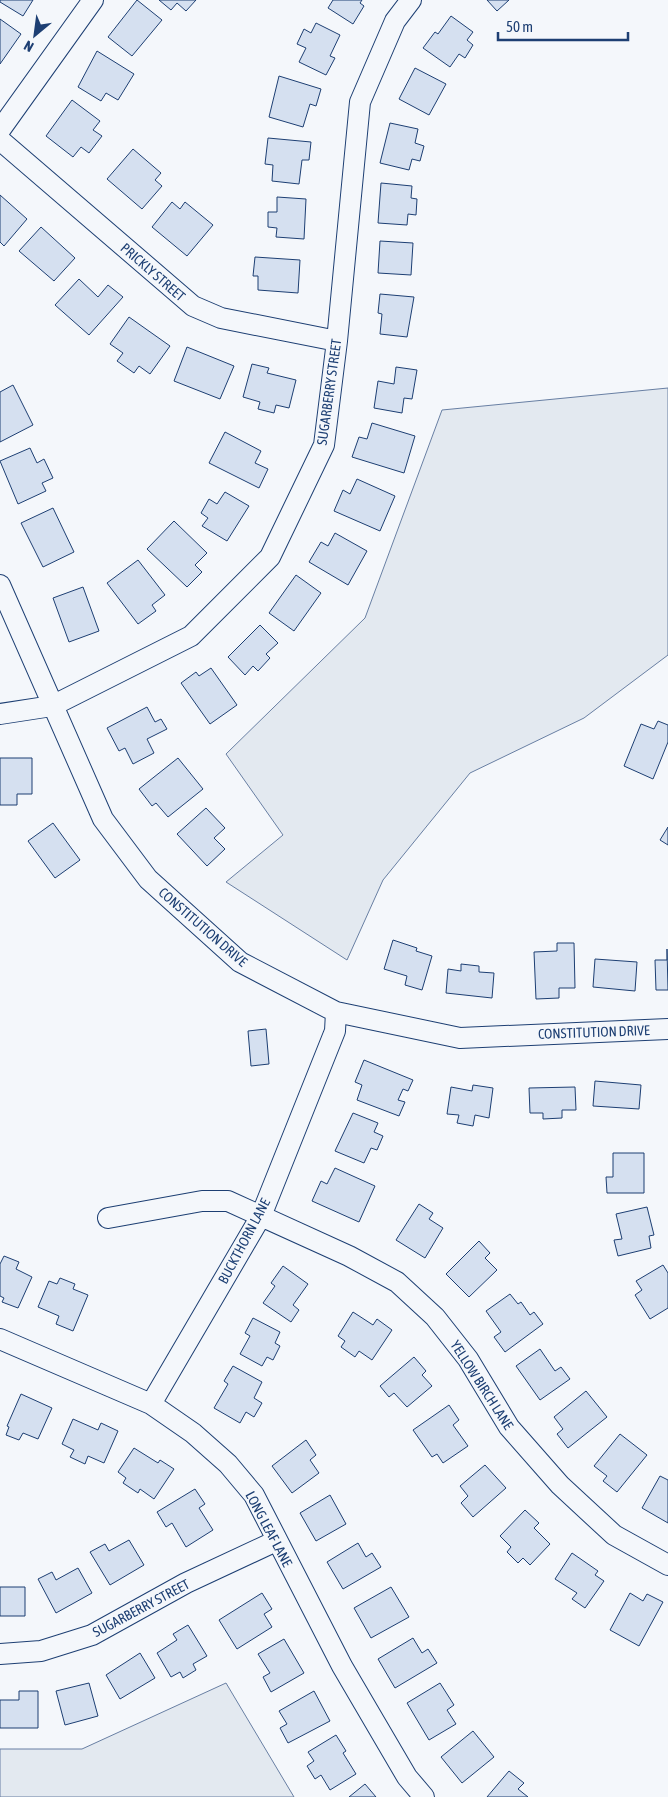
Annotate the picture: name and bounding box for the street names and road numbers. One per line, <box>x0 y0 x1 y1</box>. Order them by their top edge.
street label: PRICKLY STREET <box>117 240 189 304</box>
street label: SUGARBERRY STREET <box>314 338 344 446</box>
street label: CONSTITUTION DRIVE <box>156 884 250 970</box>
street label: CONSTITUTION DRIVE <box>538 1022 650 1042</box>
street label: BUCKTHORN LANE <box>215 1196 273 1286</box>
street label: YELLOW BIRCH LANE <box>447 1338 517 1432</box>
street label: LONG LEAF LANE <box>242 1489 296 1570</box>
street label: SUGARBERRY STREET <box>90 1576 192 1640</box>

